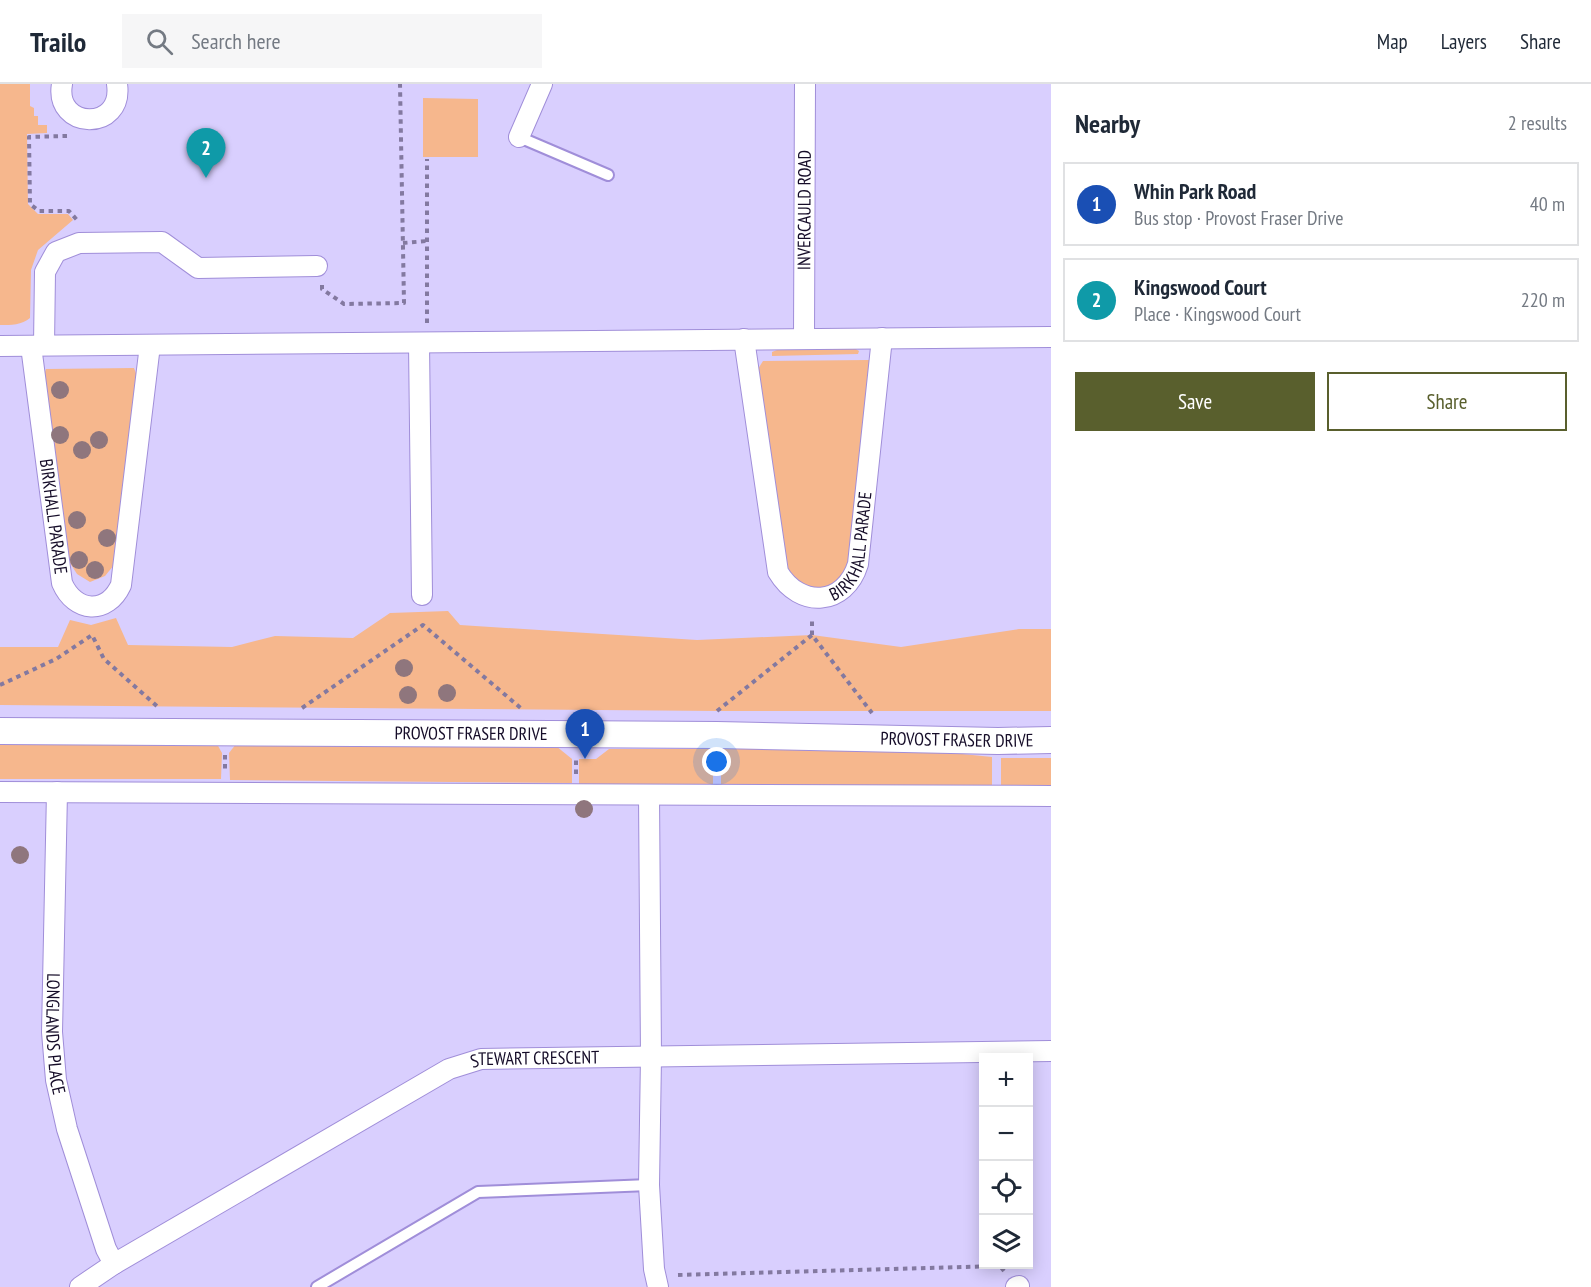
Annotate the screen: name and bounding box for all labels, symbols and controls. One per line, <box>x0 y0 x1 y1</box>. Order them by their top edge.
search box <box>122 14 542 68</box>
text: Trailo <box>30 23 86 60</box>
icon: search <box>143 25 176 58</box>
text: Search here <box>191 27 281 55</box>
text: Map <box>1377 28 1408 55</box>
text: Layers <box>1441 28 1487 55</box>
text: Share <box>1520 28 1561 55</box>
text: Nearby <box>1075 107 1140 140</box>
text: 2 results <box>1508 110 1567 136</box>
pin: 2 <box>186 128 226 178</box>
street label: INVERCAULD ROAD <box>792 150 816 270</box>
text: Whin Park Road <box>1134 177 1256 205</box>
text: 1 <box>1092 191 1101 217</box>
text: 40 m <box>1530 191 1565 217</box>
text: Bus stop · Provost Fraser Drive <box>1134 205 1343 231</box>
text: Kingswood Court <box>1134 273 1267 301</box>
text: 2 <box>1092 287 1101 313</box>
text: 220 m <box>1521 287 1565 313</box>
text: Place · Kingswood Court <box>1134 301 1301 327</box>
button: Save <box>1075 372 1315 431</box>
button: Share <box>1327 372 1567 431</box>
street label: BIRKHALL PARADE <box>35 457 73 576</box>
street label: BIRKHALL PARADE <box>825 490 877 606</box>
pin: 1 <box>566 710 604 759</box>
street label: PROVOST FRASER DRIVE <box>394 721 548 745</box>
street label: PROVOST FRASER DRIVE <box>880 726 1034 752</box>
your location <box>702 747 731 776</box>
street label: LONGLANDS PLACE <box>41 973 71 1097</box>
street label: STEWART CRESCENT <box>467 1045 599 1073</box>
map controls <box>979 1053 1033 1269</box>
button: + <box>979 1053 1033 1107</box>
button: − <box>979 1107 1033 1161</box>
button: locate <box>979 1161 1033 1215</box>
button: layers <box>979 1215 1033 1269</box>

